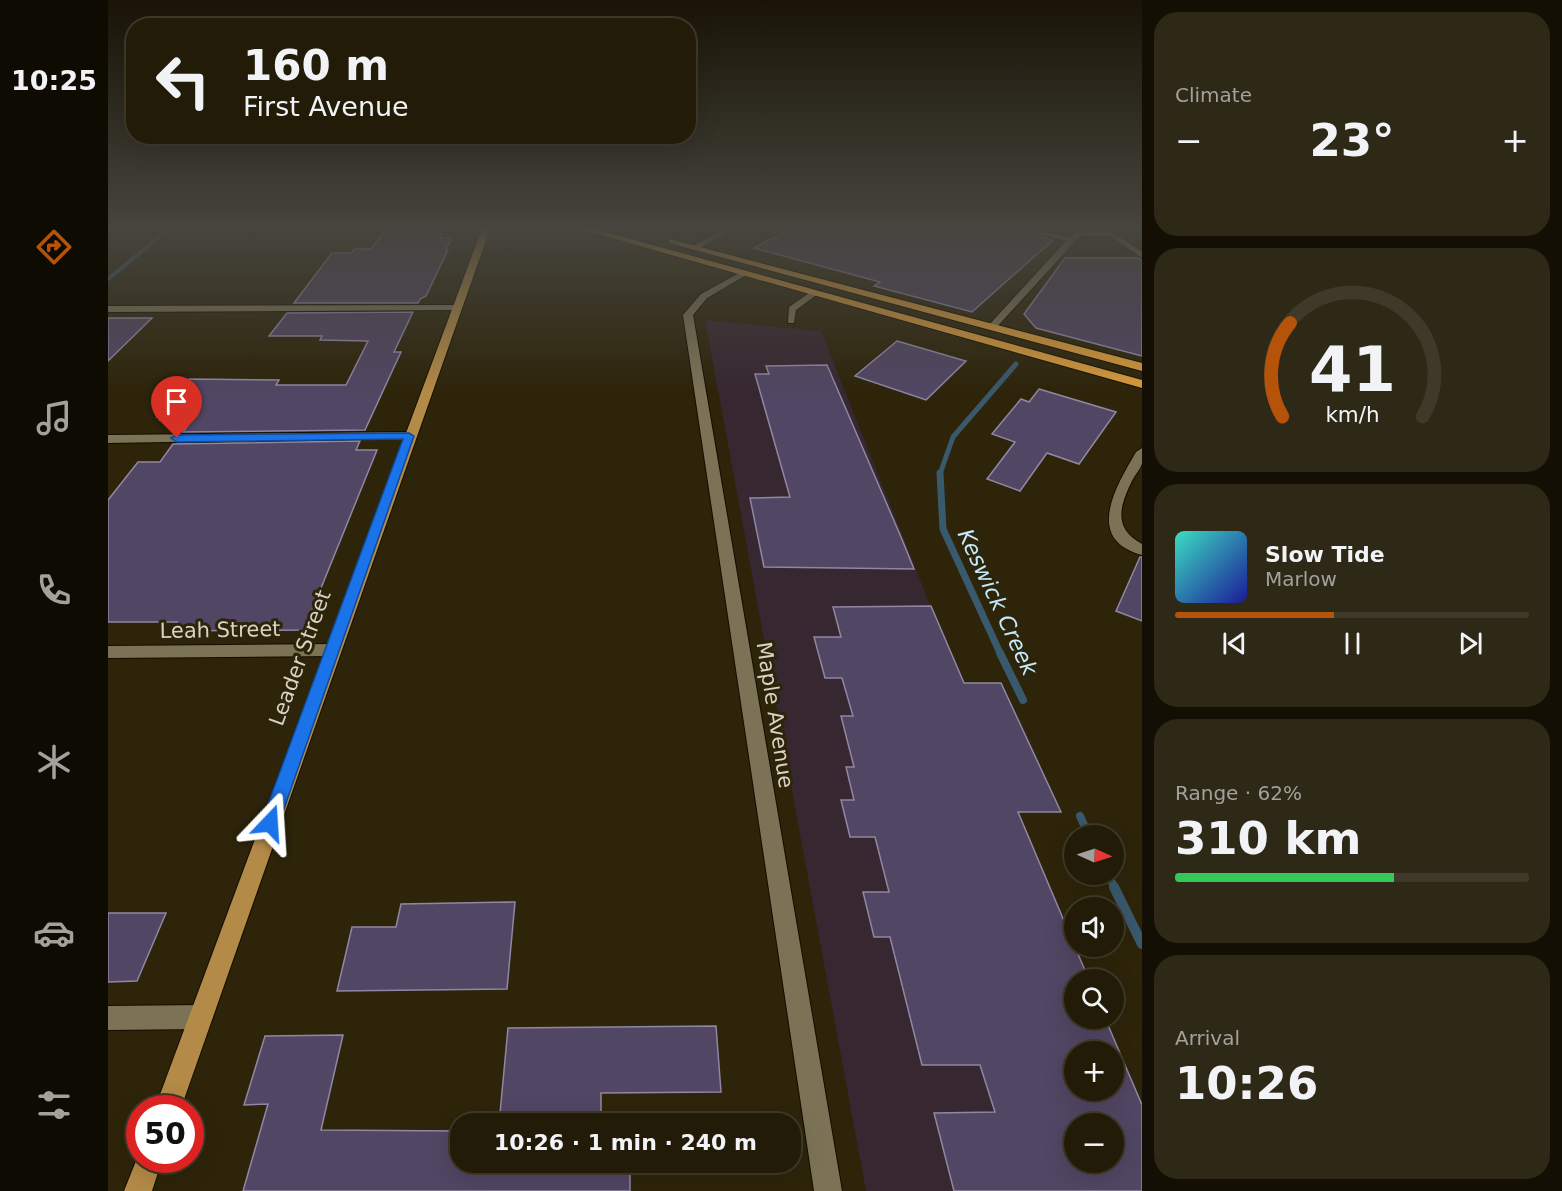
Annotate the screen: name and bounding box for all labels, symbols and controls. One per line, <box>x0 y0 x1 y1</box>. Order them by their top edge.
text: 160 m <box>243 41 389 90</box>
icon: left <box>144 42 222 120</box>
text: 10:25 <box>11 65 97 96</box>
text: Climate <box>1175 83 1252 107</box>
text: First Avenue <box>243 91 409 122</box>
text: 23° <box>1309 114 1395 167</box>
text: − <box>1175 121 1203 160</box>
text: + <box>1501 121 1529 160</box>
icon: directions <box>33 226 75 268</box>
text: 41 <box>1309 333 1395 406</box>
pin <box>151 376 202 438</box>
icon: arrive <box>160 385 193 418</box>
icon: music <box>33 397 75 439</box>
text: km/h <box>1325 402 1379 427</box>
water label: Keswick Creek <box>953 525 1043 681</box>
text: Slow Tide <box>1265 542 1385 567</box>
text: Marlow <box>1265 567 1337 591</box>
icon: phone <box>33 569 75 611</box>
street label: Leader Street <box>264 587 336 729</box>
street label: Leah Street <box>159 617 281 643</box>
icon: previous <box>1218 627 1251 660</box>
icon: pause <box>1336 627 1369 660</box>
icon: next <box>1454 627 1487 660</box>
street label: Maple Avenue <box>752 640 798 790</box>
icon: climate <box>33 741 75 783</box>
text: Range · 62% <box>1175 781 1302 805</box>
position arrow <box>238 791 302 855</box>
text: 310 km <box>1175 812 1361 865</box>
north arrow <box>1064 825 1124 885</box>
map controls <box>1064 825 1124 1173</box>
button: sound <box>1064 897 1124 957</box>
icon: car <box>33 912 75 954</box>
button: search <box>1064 969 1124 1029</box>
text: Arrival <box>1175 1026 1240 1050</box>
button: + <box>1064 1041 1124 1101</box>
text: 10:26 <box>1175 1057 1318 1110</box>
icon: filters <box>33 1084 75 1126</box>
speed limit sign: 50 <box>126 1095 204 1173</box>
button: − <box>1064 1113 1124 1173</box>
text: 10:26 · 1 min · 240 m <box>494 1130 757 1155</box>

